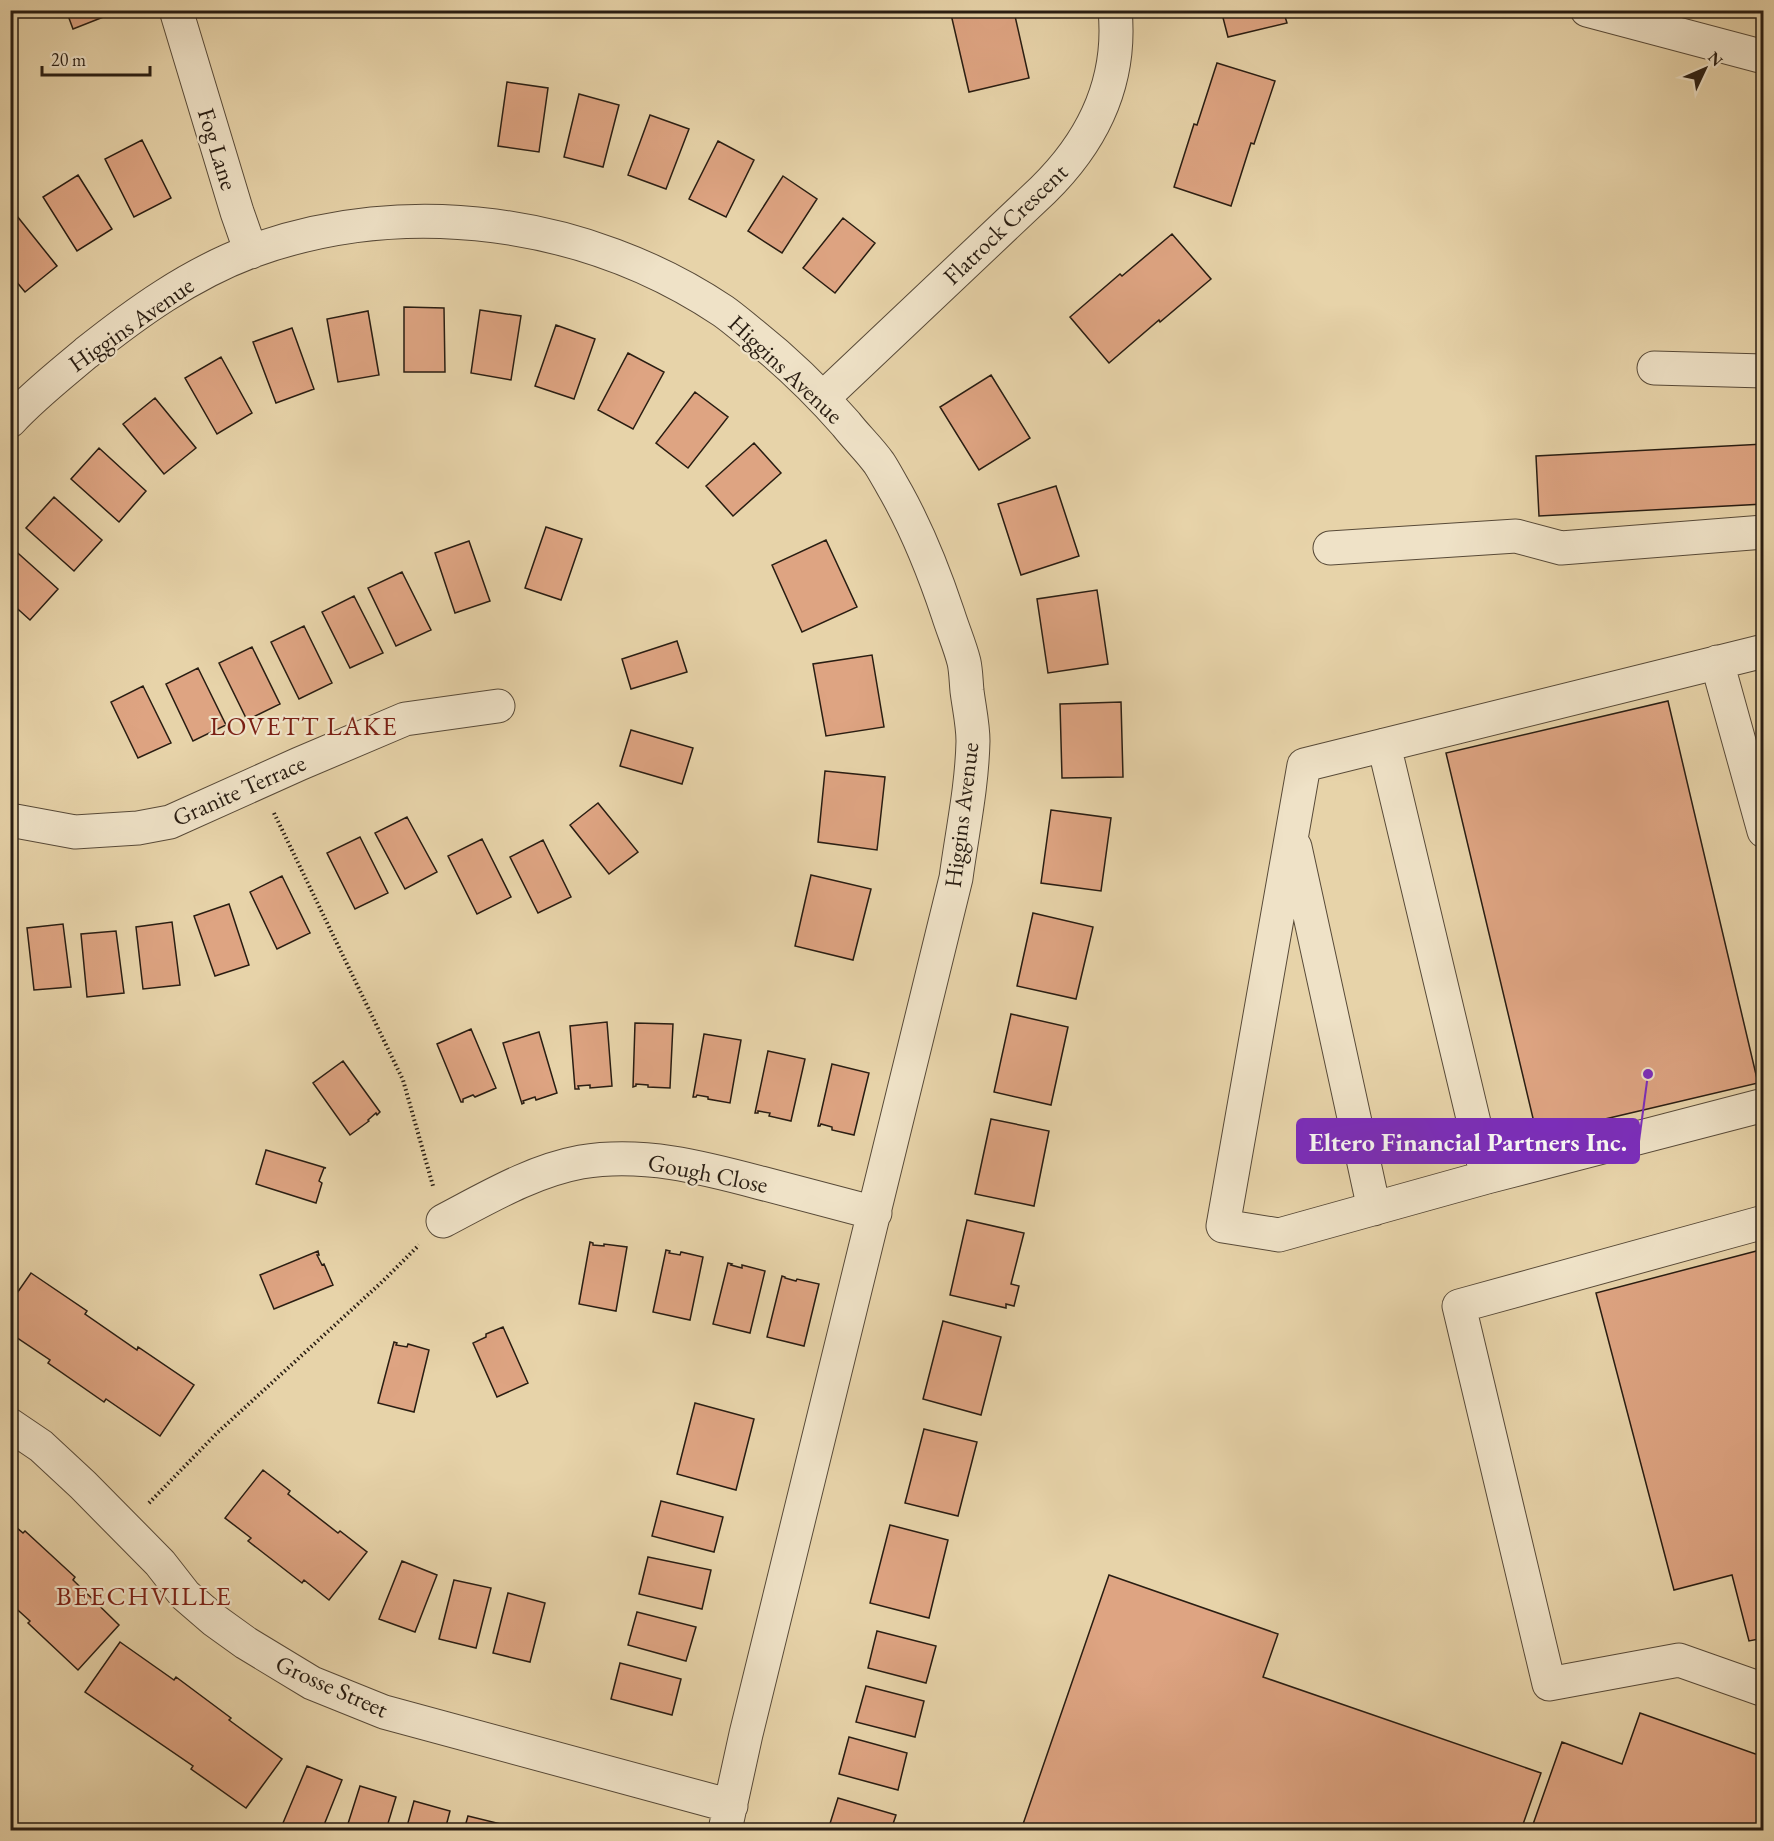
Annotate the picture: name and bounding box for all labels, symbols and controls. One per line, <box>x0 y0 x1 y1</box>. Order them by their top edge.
scale bar <box>42 39 150 77</box>
north arrow <box>1675 39 1735 99</box>
text: N <box>1703 47 1728 71</box>
text: 20 m <box>51 48 86 71</box>
street label: Fog Lane <box>191 104 245 194</box>
street label: Flatrock Crescent <box>936 156 1074 291</box>
street label: Higgins Avenue <box>62 269 200 379</box>
street label: Higgins Avenue <box>722 308 850 430</box>
district label: LOVETT LAKE <box>210 709 398 743</box>
street label: Higgins Avenue <box>937 741 985 889</box>
street label: Granite Terrace <box>168 747 310 833</box>
callout: Eltero Financial Partners Inc. <box>1297 1119 1639 1163</box>
text: Eltero Financial Partners Inc. <box>1309 1125 1627 1159</box>
street label: Gough Close <box>645 1146 771 1200</box>
district label: BEECHVILLE <box>56 1578 232 1613</box>
street label: Grosse Street <box>271 1647 393 1725</box>

